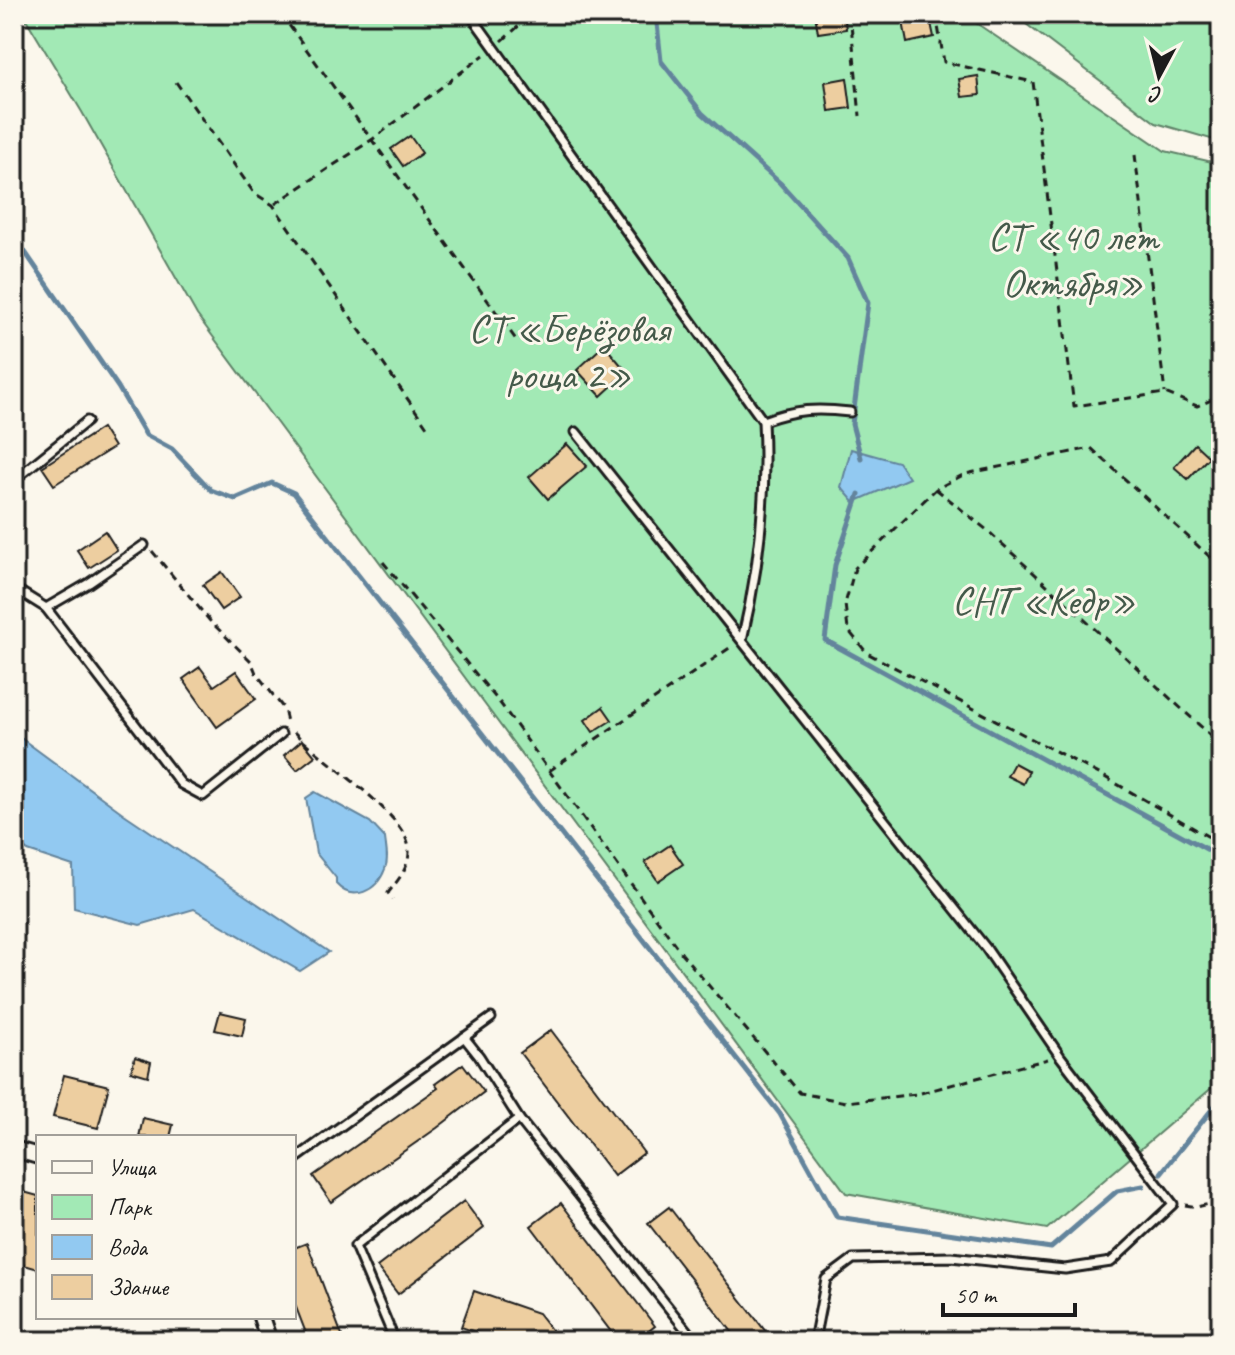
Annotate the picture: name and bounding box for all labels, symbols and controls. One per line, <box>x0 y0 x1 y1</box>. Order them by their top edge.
north arrow <box>1119 36 1199 116</box>
text: С <box>1146 80 1164 109</box>
park label: СТ «40 лет Октября» <box>988 212 1161 308</box>
park label: СТ «Берёзовая роща 2» <box>469 304 673 400</box>
park label: СНТ «Кедр» <box>952 576 1136 626</box>
legend <box>36 1135 296 1319</box>
text: Улица <box>108 1152 157 1182</box>
text: Парк <box>108 1192 153 1222</box>
text: Вода <box>108 1232 148 1262</box>
scale bar <box>943 1267 1075 1317</box>
text: Здание <box>108 1272 170 1302</box>
text: 50 m <box>955 1280 998 1310</box>

